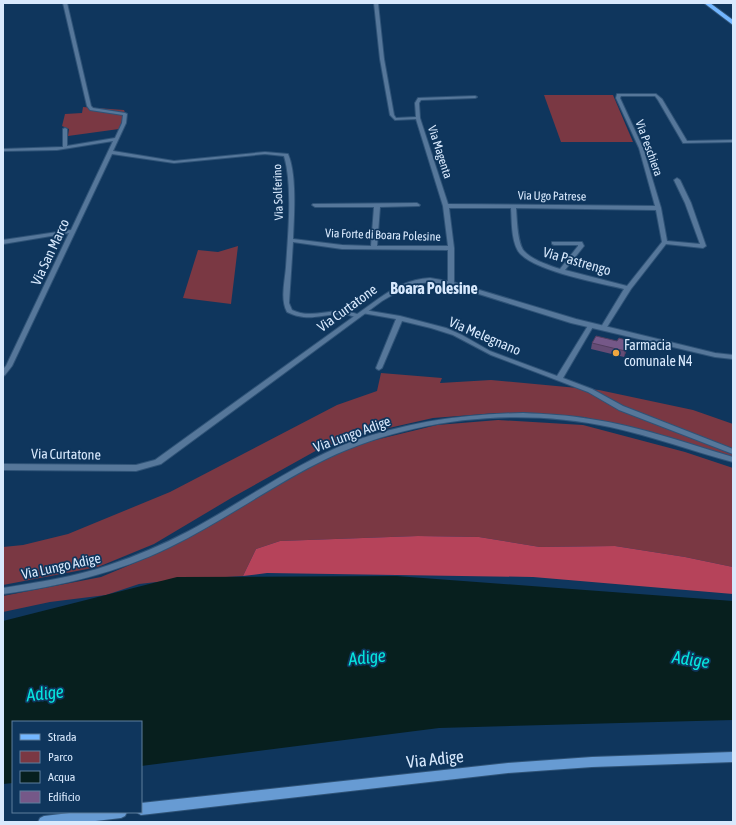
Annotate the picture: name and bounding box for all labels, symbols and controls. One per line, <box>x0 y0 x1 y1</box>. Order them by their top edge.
street label: Via Peschiera <box>632 118 666 178</box>
street label: Via Magenta <box>425 124 455 180</box>
street label: Via Solferino <box>270 163 286 220</box>
street label: Via Ugo Patrese <box>518 188 586 204</box>
street label: Via San Marco <box>28 216 72 288</box>
street label: Via Forte di Boara Polesine <box>325 226 441 244</box>
street label: Via Pastrengo <box>541 244 613 278</box>
district label: Boara Polesine <box>390 279 478 297</box>
street label: Via Curtatone <box>314 281 380 335</box>
street label: Via Melegnano <box>446 314 524 358</box>
place label: Farmacia comunale N4 <box>624 337 693 369</box>
marker: Farmacia comunale N4 <box>611 348 621 358</box>
street label: Via Lungo Adige <box>311 413 393 455</box>
street label: Via Curtatone <box>31 445 101 463</box>
street label: Via Lungo Adige <box>20 550 102 582</box>
water label: Adige <box>346 645 387 670</box>
water label: Adige <box>670 646 711 672</box>
water label: Adige <box>24 681 65 706</box>
legend <box>12 721 142 813</box>
text: Strada <box>48 730 77 744</box>
street label: Via Adige <box>405 746 465 772</box>
text: Parco <box>48 750 73 764</box>
text: Acqua <box>48 770 75 784</box>
text: Edificio <box>48 790 81 804</box>

